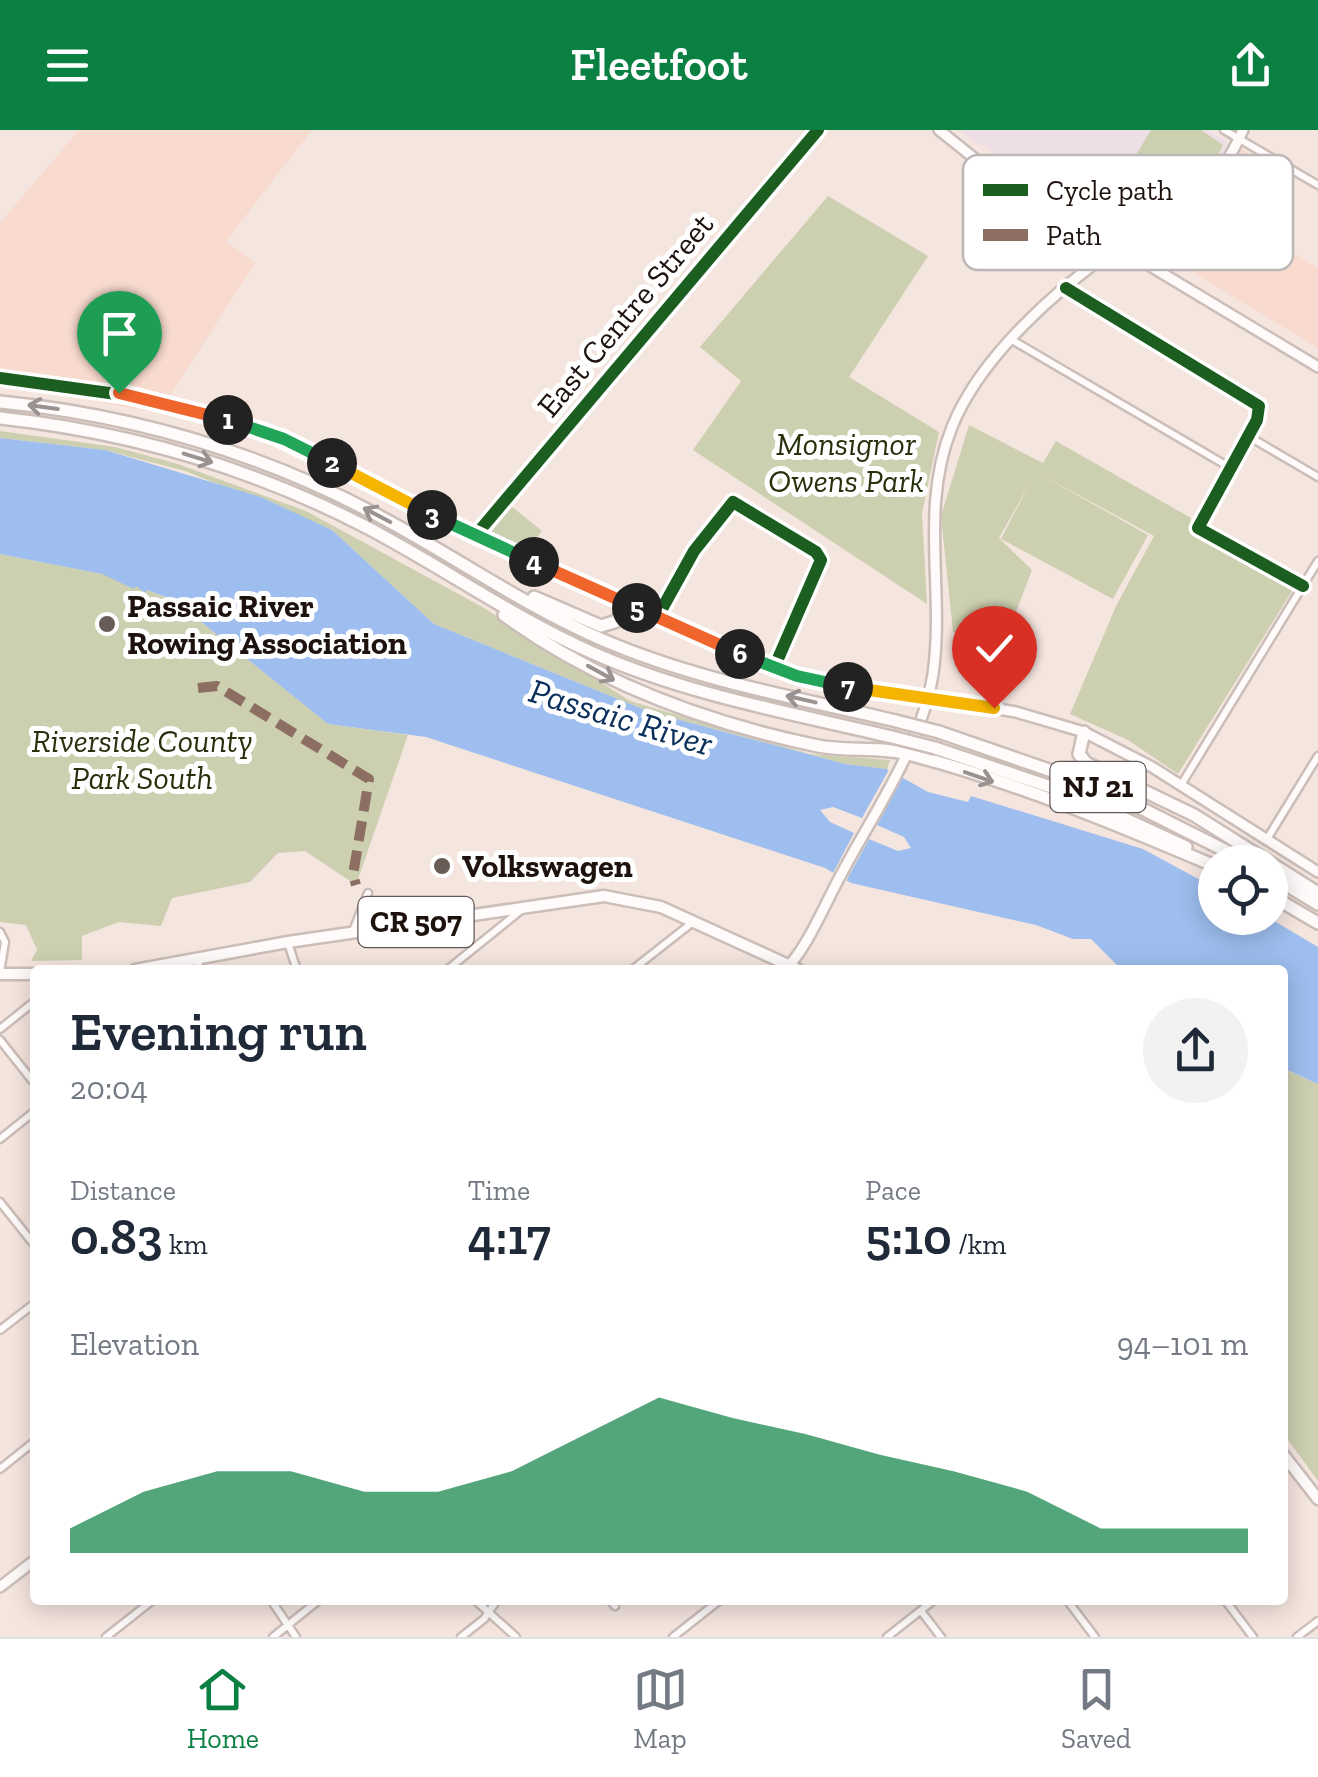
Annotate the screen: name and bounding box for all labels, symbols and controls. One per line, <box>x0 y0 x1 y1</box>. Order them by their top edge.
icon: menu <box>40 38 95 93</box>
text: Fleetfoot <box>570 38 748 92</box>
icon: share <box>1223 38 1278 93</box>
legend <box>963 155 1293 270</box>
text: Cycle path <box>1046 174 1173 207</box>
street label: East Centre Street <box>529 206 721 424</box>
text: Path <box>1046 219 1102 252</box>
pin <box>77 291 162 394</box>
icon: arrive <box>92 306 147 361</box>
pin: 1 <box>203 395 253 445</box>
one-way arrow <box>27 397 59 415</box>
text: 1 <box>222 403 234 436</box>
park label: Monsignor Owens Park <box>768 425 924 500</box>
pin: 2 <box>307 438 357 488</box>
text: 2 <box>324 446 340 479</box>
one-way arrow <box>182 450 213 468</box>
pin: 3 <box>407 490 457 540</box>
text: 3 <box>425 498 439 531</box>
one-way arrow <box>363 505 393 524</box>
pin: 4 <box>509 537 559 587</box>
text: 4 <box>526 545 542 578</box>
pin: 5 <box>612 583 662 633</box>
place label: Passaic River Rowing Association <box>127 587 407 662</box>
text: 5 <box>630 591 644 624</box>
pin <box>952 606 1037 709</box>
marker: Passaic River Rowing Association <box>96 613 118 635</box>
icon: check <box>967 621 1022 676</box>
pin: 6 <box>715 629 765 679</box>
text: 6 <box>732 637 748 670</box>
pin: 7 <box>823 662 873 712</box>
one-way arrow <box>587 663 615 683</box>
water label: Passaic River <box>524 669 718 765</box>
text: 7 <box>841 670 855 703</box>
one-way arrow <box>786 689 818 707</box>
park label: Riverside County Park South <box>32 722 252 797</box>
road number: NJ 21 <box>1050 762 1146 812</box>
one-way arrow <box>963 769 994 787</box>
map controls <box>1198 845 1288 935</box>
button: locate <box>1198 845 1288 935</box>
place label: Volkswagen <box>462 847 633 885</box>
marker: Volkswagen <box>431 855 453 877</box>
road number: CR 507 <box>358 897 474 947</box>
text: Evening run <box>70 998 367 1064</box>
button: share <box>1143 998 1248 1103</box>
text: 20:04 <box>70 1069 148 1107</box>
text: Distance <box>70 1174 176 1207</box>
text: Time <box>468 1174 530 1207</box>
text: Pace <box>865 1174 921 1207</box>
text: 0.83 <box>70 1207 163 1267</box>
text: 4:17 <box>468 1207 551 1267</box>
text: 5:10 <box>865 1207 952 1267</box>
text: km <box>163 1228 208 1261</box>
text: /km <box>952 1228 1006 1261</box>
text: Elevation <box>70 1325 199 1363</box>
text: 94–101 m <box>1117 1325 1248 1363</box>
tab: Home <box>187 1662 259 1755</box>
tab: Map <box>633 1662 688 1755</box>
tab: Saved <box>1061 1662 1131 1755</box>

